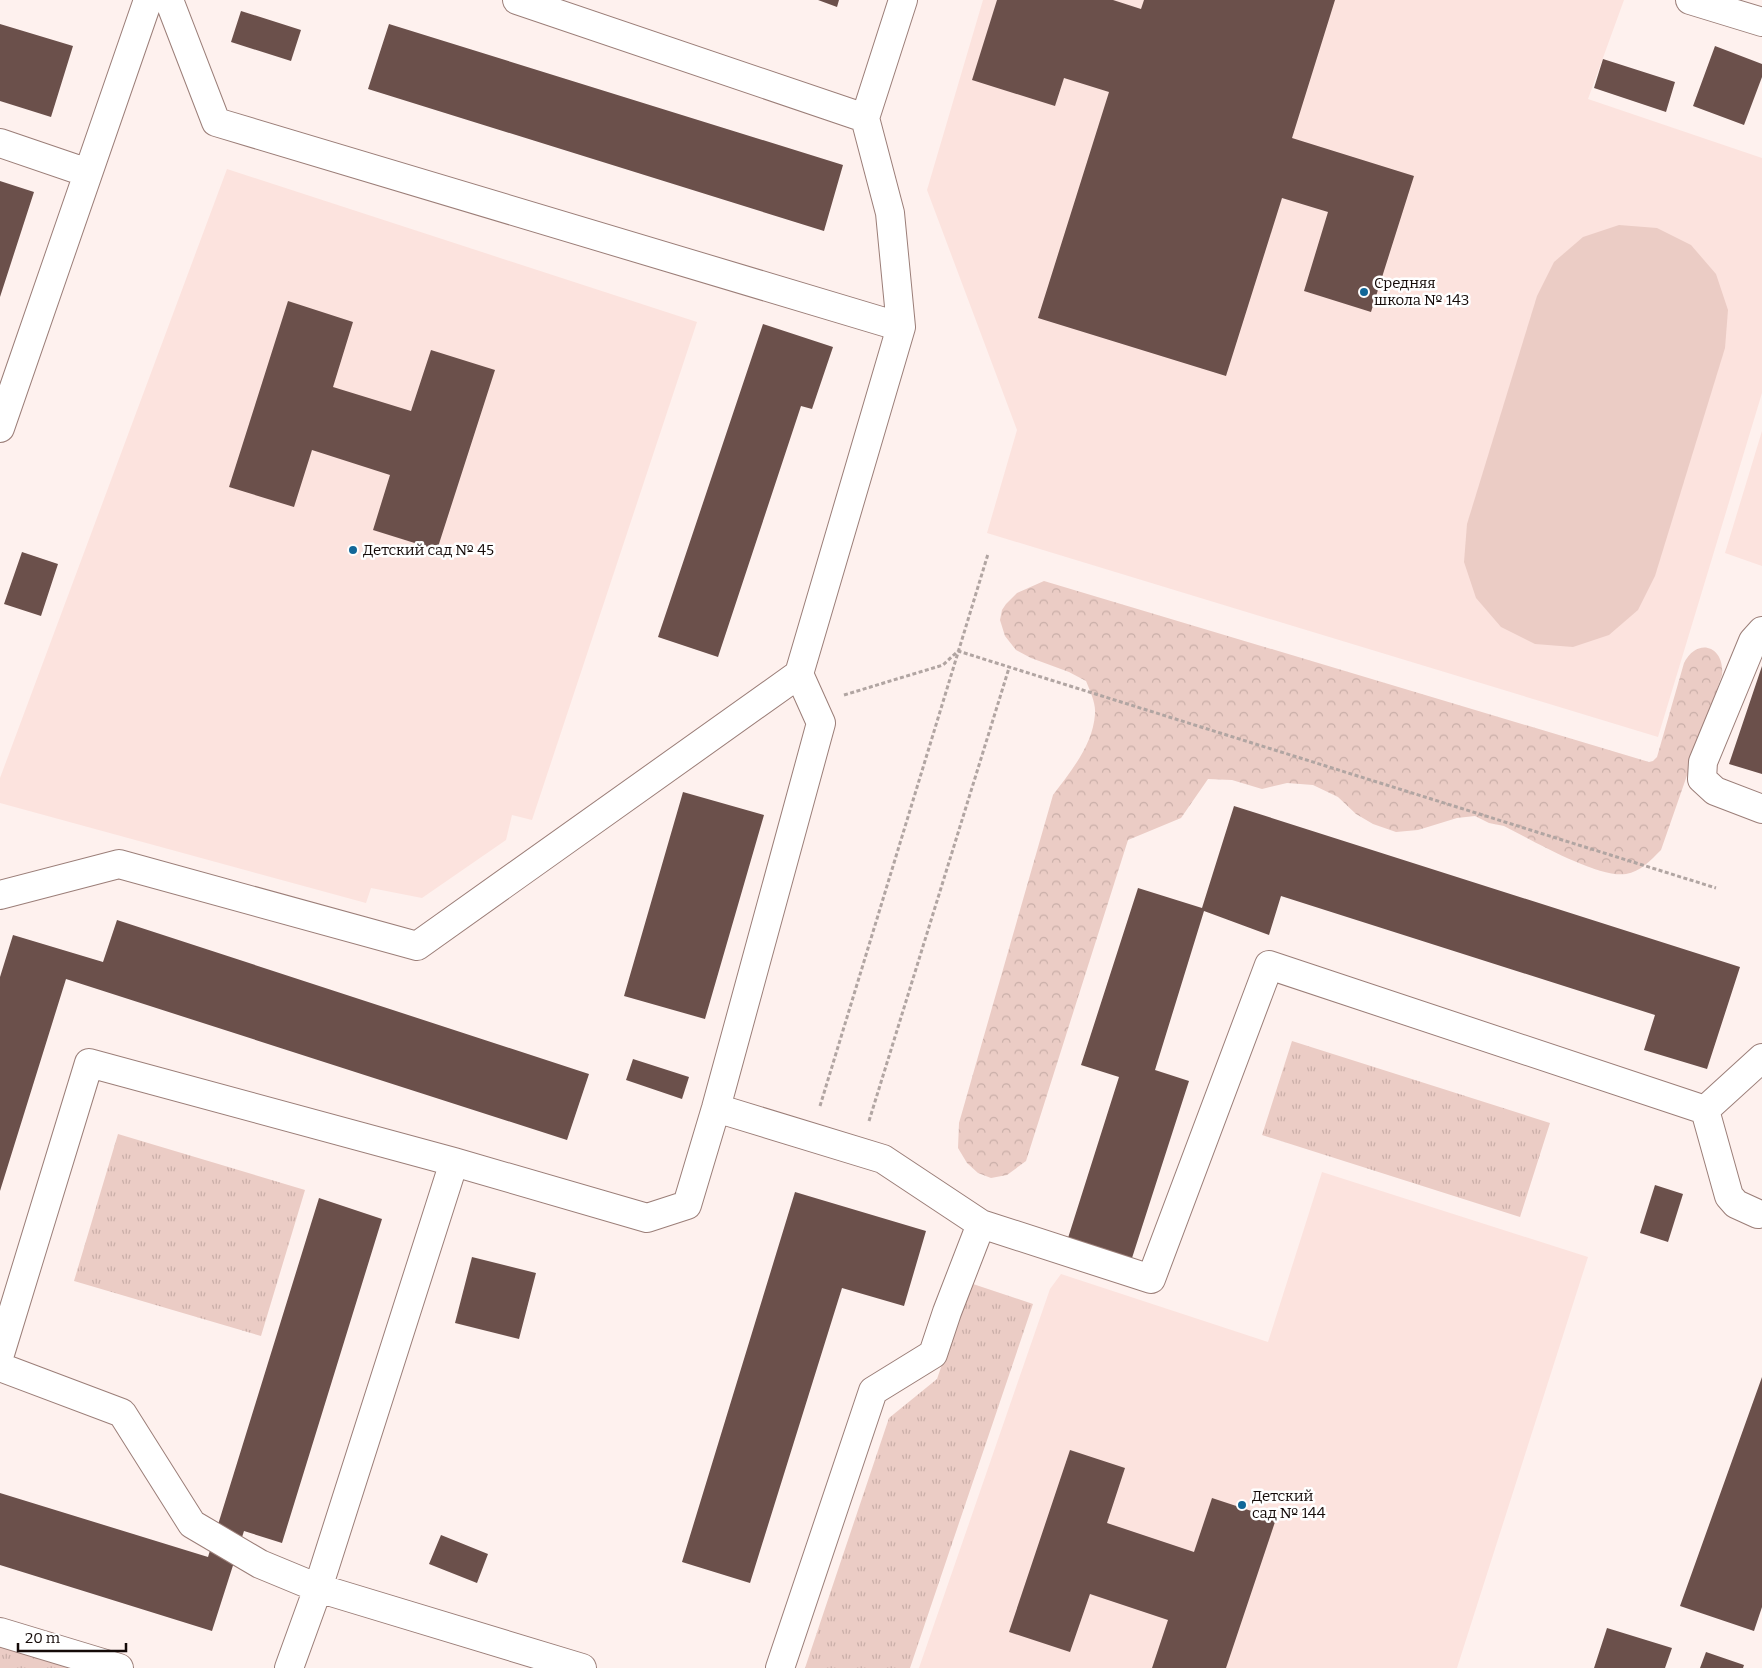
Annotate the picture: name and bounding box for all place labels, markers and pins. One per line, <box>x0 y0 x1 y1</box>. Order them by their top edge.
place label: Средняя школа № 143 <box>1374 274 1469 309</box>
marker: Средняя школа № 143 <box>1358 286 1370 298</box>
place label: Детский сад № 45 <box>363 541 494 559</box>
marker: Детский сад № 45 <box>347 544 359 556</box>
place label: Детский сад № 144 <box>1252 1487 1326 1522</box>
marker: Детский сад № 144 <box>1236 1499 1248 1511</box>

